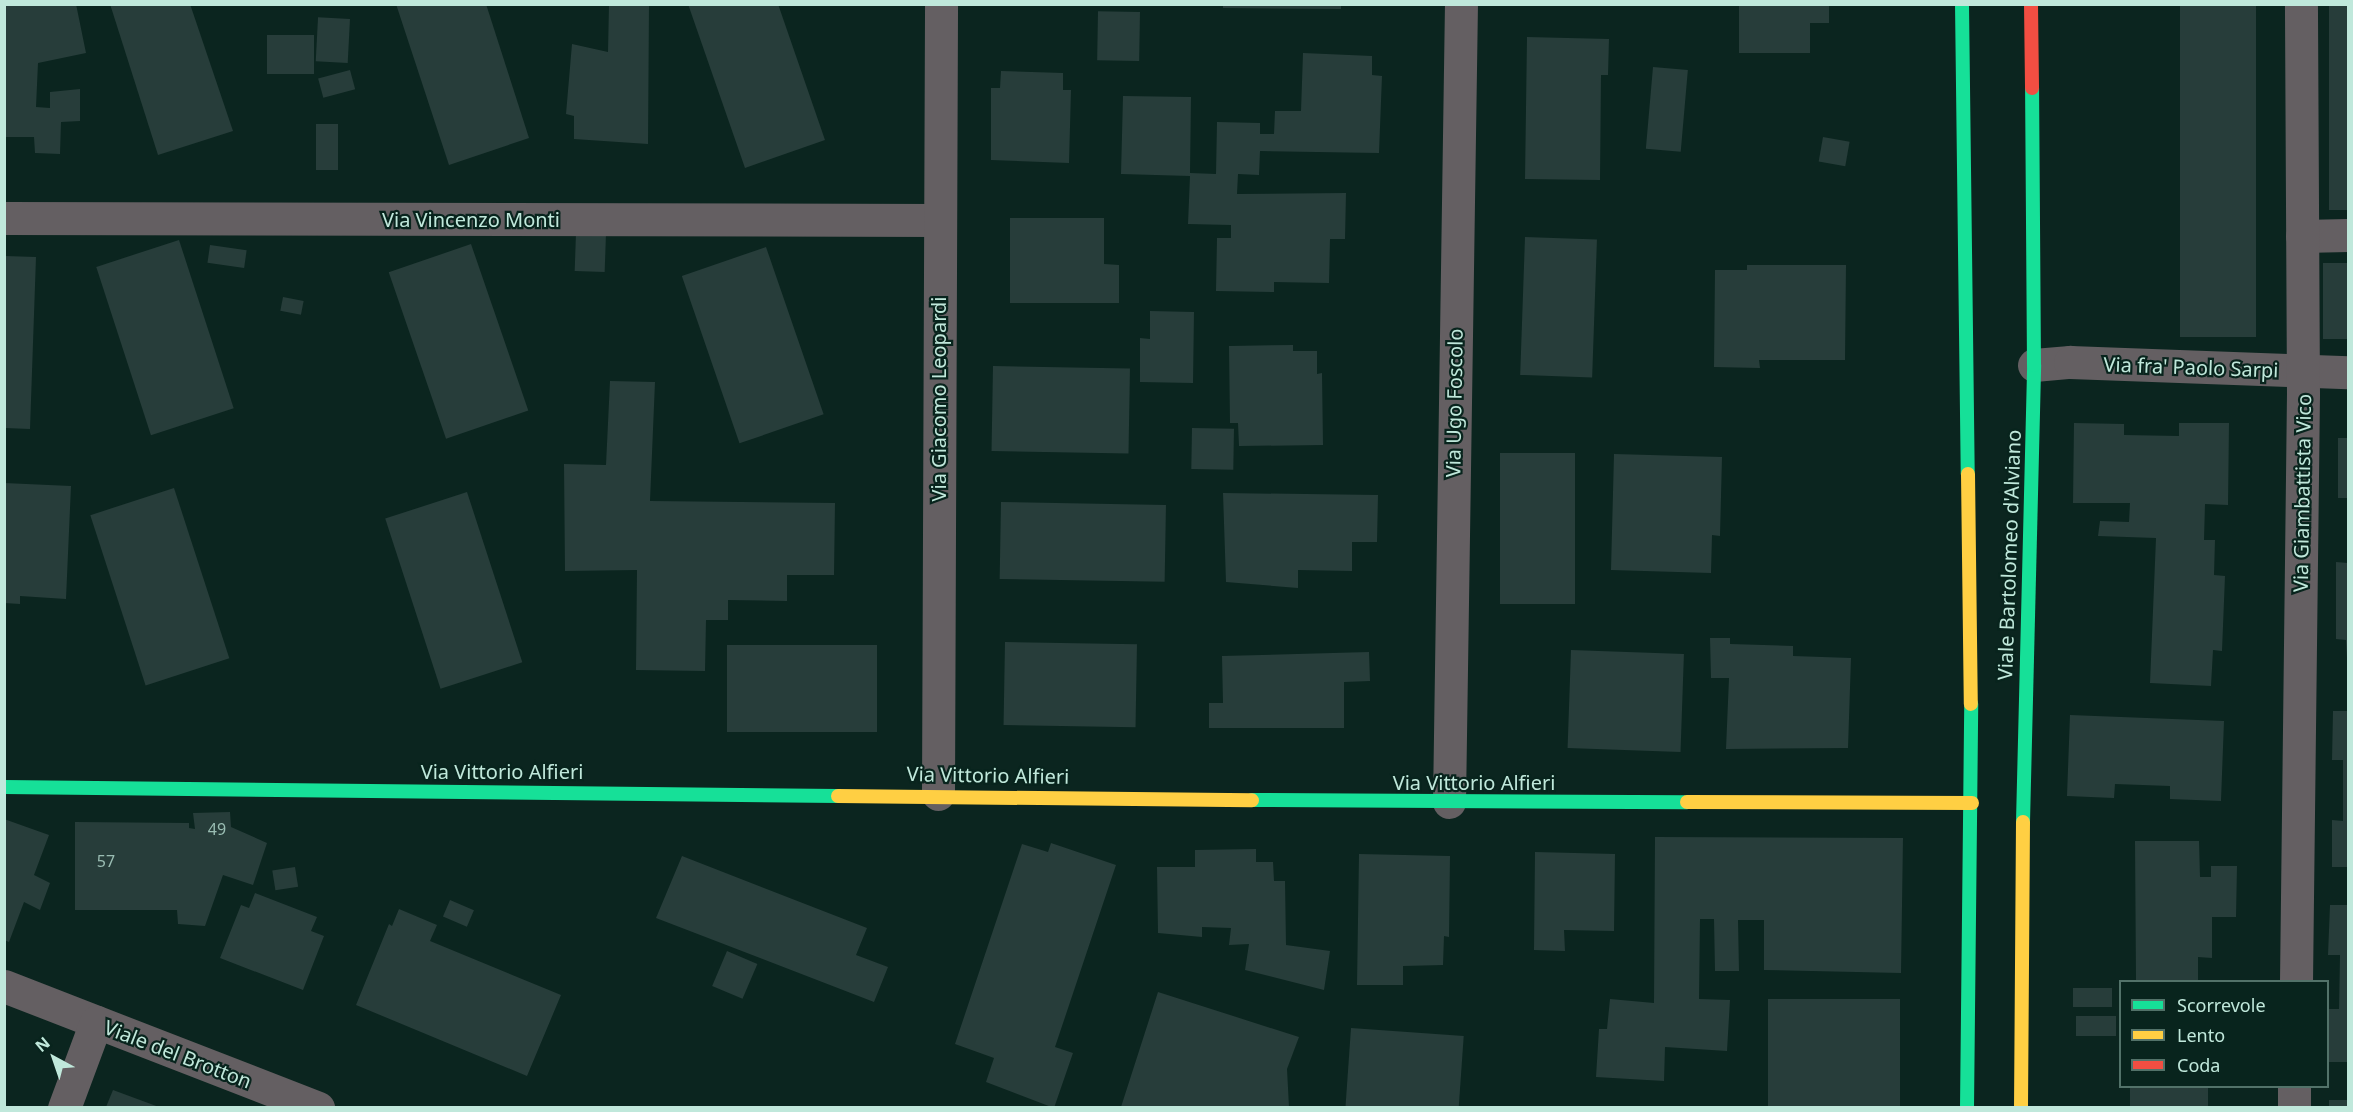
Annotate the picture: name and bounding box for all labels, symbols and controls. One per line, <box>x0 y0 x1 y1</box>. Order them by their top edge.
street label: Via Vincenzo Monti <box>382 207 560 231</box>
street label: Via Giacomo Leopardi <box>926 297 950 501</box>
street label: Via Ugo Foscolo <box>1441 328 1467 478</box>
street label: Via fra' Paolo Sarpi <box>2103 352 2279 382</box>
street label: Via Giambattista Vico <box>2288 394 2316 592</box>
street label: Viale Bartolomeo d'Alviano <box>1993 429 2025 681</box>
street label: Via Vittorio Alfieri <box>421 759 583 783</box>
street label: Via Vittorio Alfieri <box>906 762 1070 788</box>
street label: Via Vittorio Alfieri <box>1393 770 1555 794</box>
house number: 49 <box>208 819 226 839</box>
house number: 57 <box>97 851 115 871</box>
legend <box>2119 980 2329 1088</box>
text: Scorrevole <box>2177 993 2266 1017</box>
street label: Viale del Brotton <box>101 1015 255 1093</box>
text: Lento <box>2177 1023 2225 1047</box>
north arrow <box>24 1028 84 1088</box>
text: N <box>30 1032 54 1057</box>
text: Coda <box>2177 1053 2220 1077</box>

